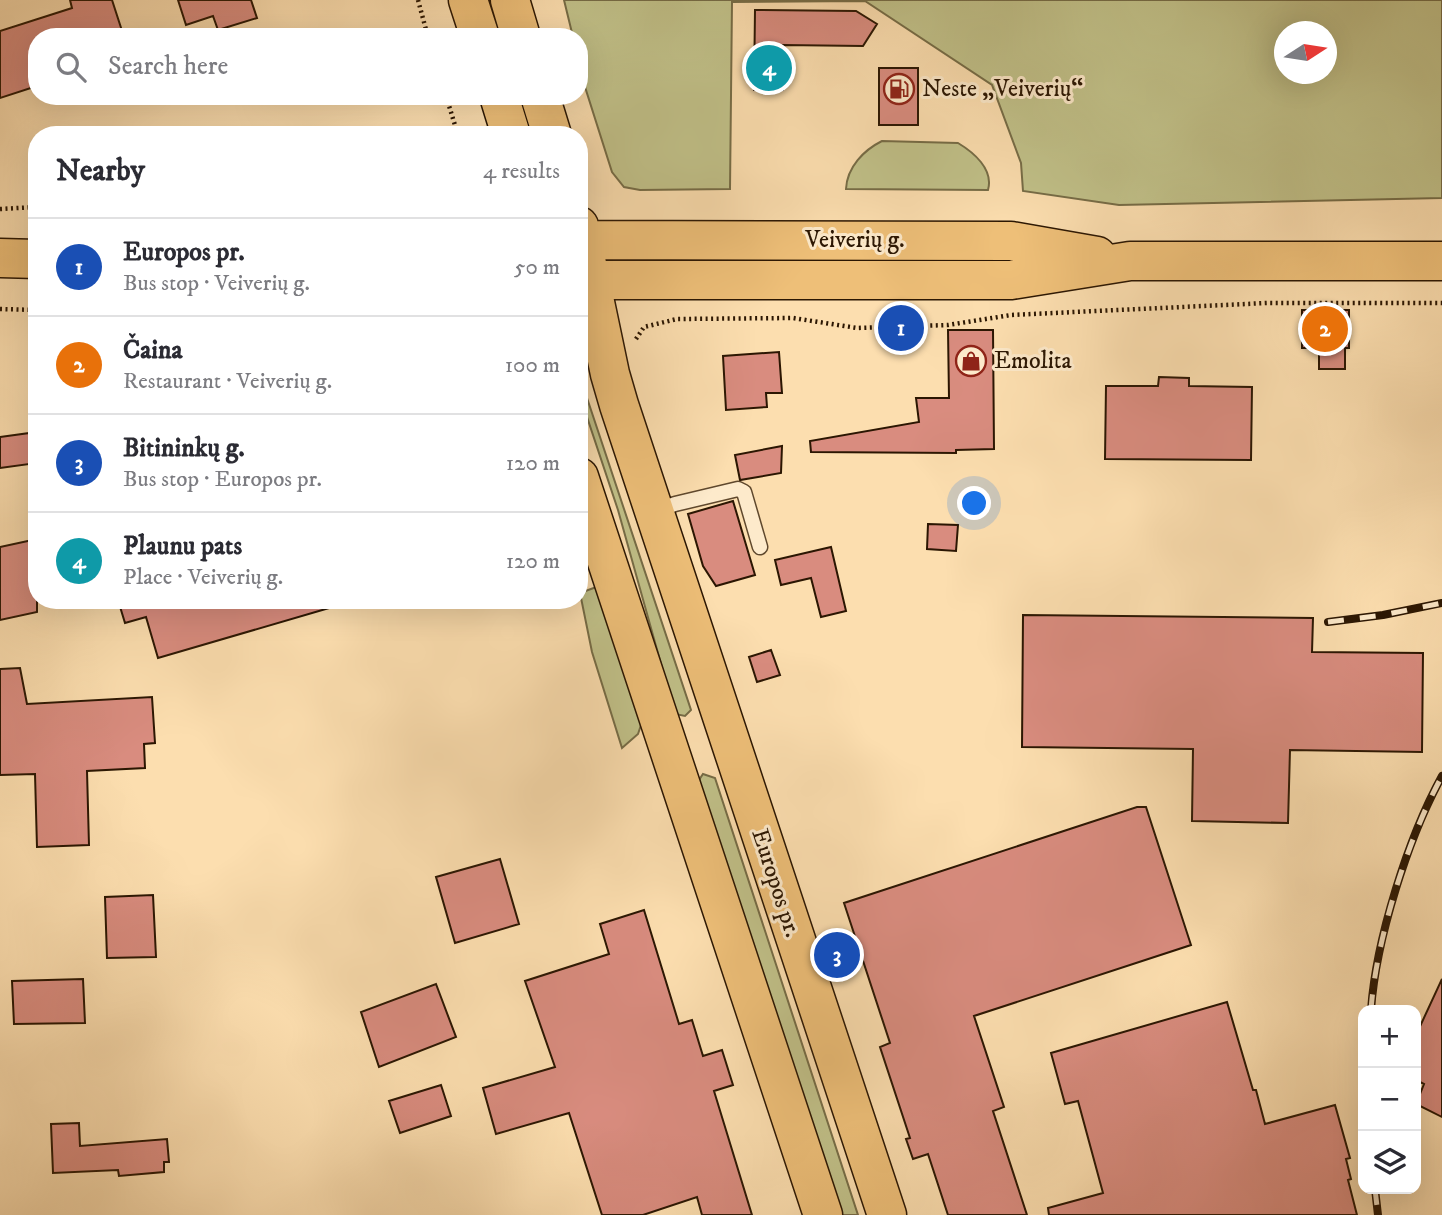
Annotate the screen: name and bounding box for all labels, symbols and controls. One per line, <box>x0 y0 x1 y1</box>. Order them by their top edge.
north arrow <box>1274 21 1337 84</box>
search box <box>28 28 588 105</box>
pin: 4 <box>746 42 792 94</box>
icon: search <box>52 48 90 86</box>
text: Search here <box>108 50 228 83</box>
fuel station icon: Neste „Veiverių“ <box>882 72 916 106</box>
place label: Neste „Veiverių“ <box>922 74 1083 104</box>
text: Nearby <box>56 153 145 190</box>
text: 4 results <box>483 157 560 186</box>
street label: Veiverių g. <box>804 225 905 255</box>
text: Europos pr. <box>123 236 245 269</box>
text: 1 <box>75 253 83 282</box>
text: 50 m <box>514 253 560 282</box>
text: Bus stop · Veiverių g. <box>123 269 310 298</box>
pin: 1 <box>878 302 924 354</box>
pin: 2 <box>1302 303 1348 355</box>
text: Čaina <box>123 334 183 367</box>
shop icon: Emolita <box>954 344 988 378</box>
place label: Emolita <box>994 346 1073 376</box>
text: 2 <box>73 351 85 380</box>
text: 100 m <box>505 351 560 380</box>
text: Restaurant · Veiverių g. <box>123 367 332 396</box>
text: Bitininkų g. <box>123 432 245 465</box>
text: 3 <box>75 449 83 478</box>
text: 120 m <box>506 449 560 478</box>
text: Bus stop · Europos pr. <box>123 465 322 494</box>
your location <box>957 486 991 520</box>
text: Plaunu pats <box>123 530 242 563</box>
text: 4 <box>72 547 86 576</box>
text: 120 m <box>506 547 560 576</box>
text: Place · Veiverių g. <box>123 563 283 592</box>
street label: Europos pr. <box>744 825 808 941</box>
pin: 3 <box>814 929 860 981</box>
map controls <box>1358 1005 1421 1194</box>
button: + <box>1358 1005 1421 1068</box>
button: − <box>1358 1068 1421 1131</box>
button: layers <box>1358 1131 1421 1194</box>

